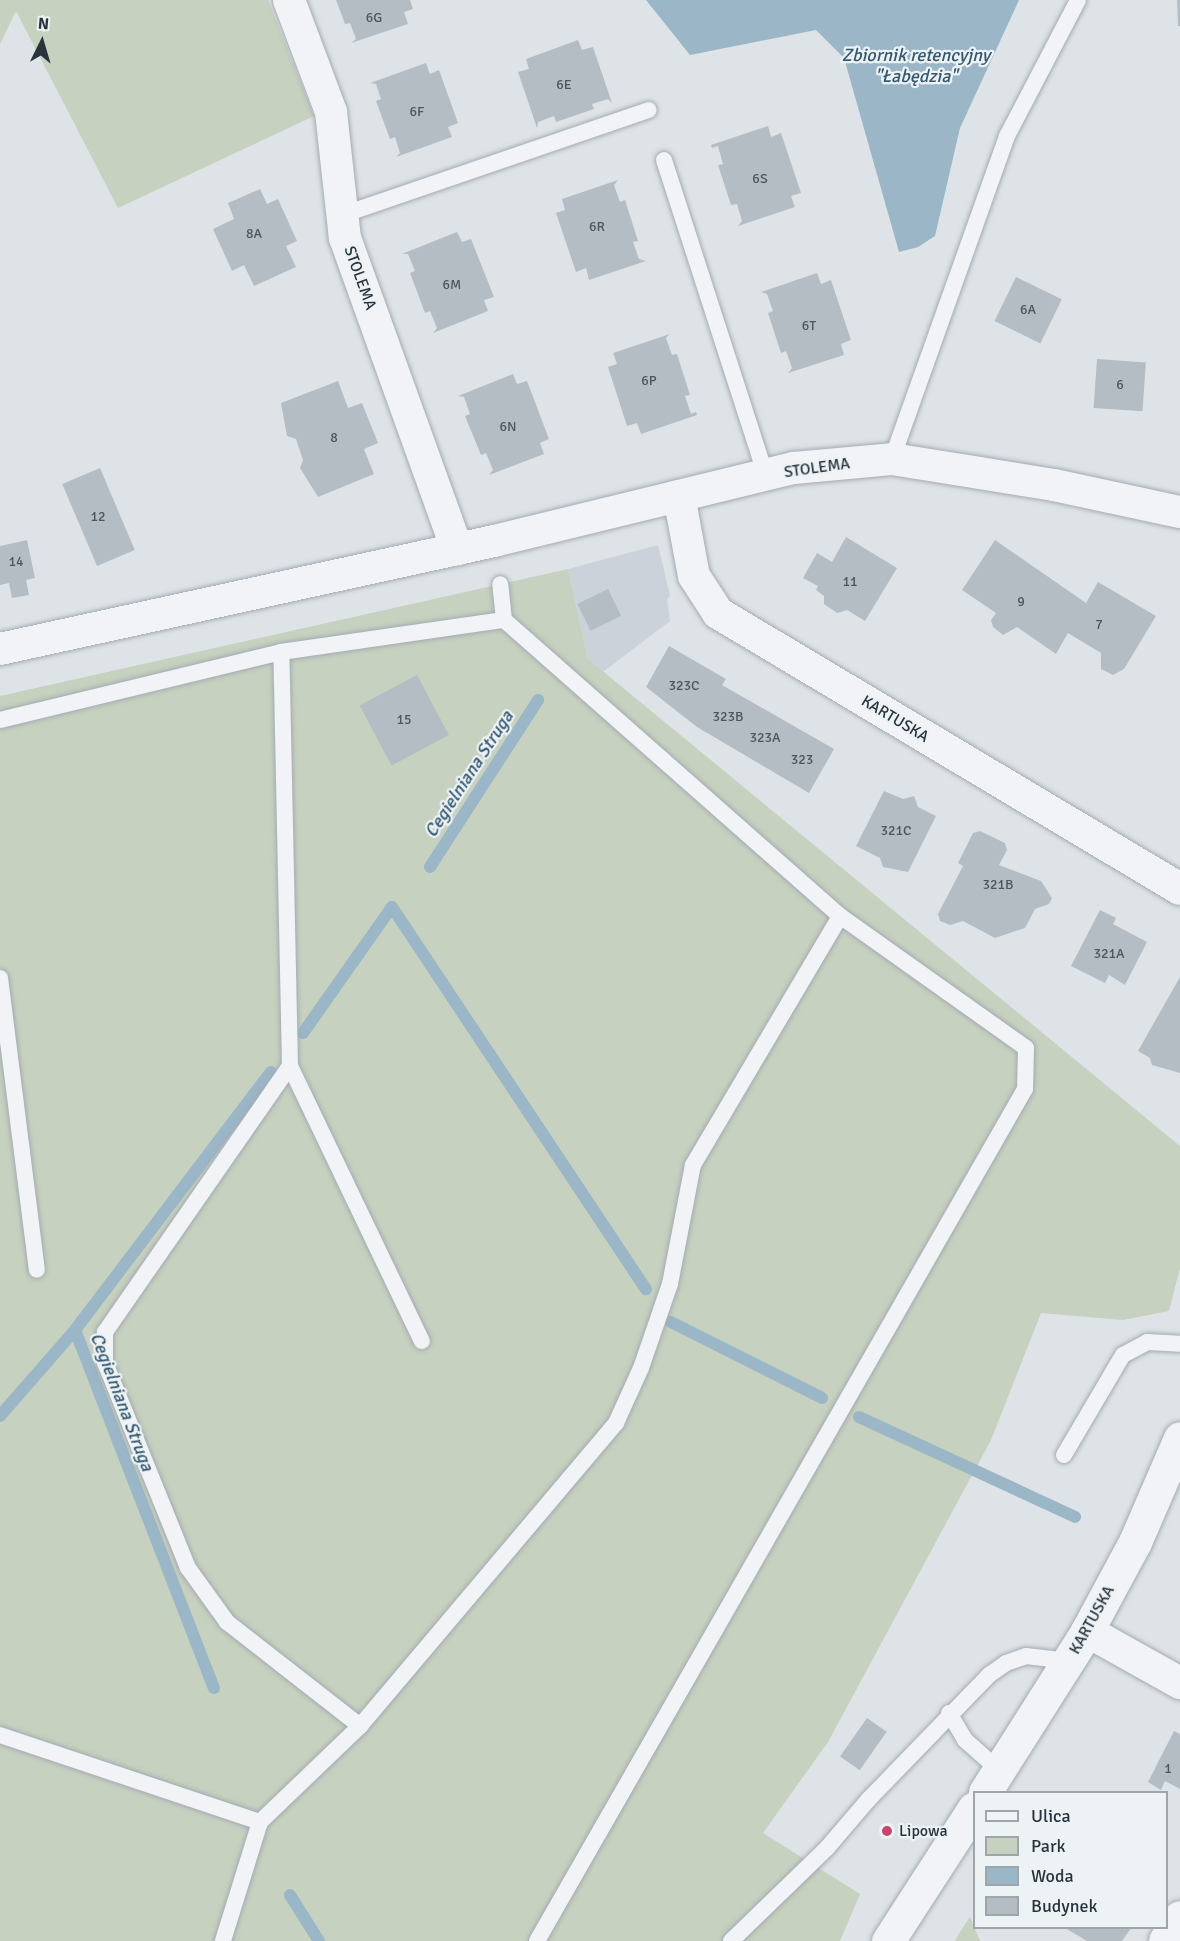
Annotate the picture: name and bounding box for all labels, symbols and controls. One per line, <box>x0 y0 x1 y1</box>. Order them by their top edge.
house number: 6G <box>366 10 382 26</box>
north arrow <box>12 12 72 72</box>
text: N <box>37 14 50 35</box>
water label: Zbiornik retencyjny "Łabędzia" <box>842 45 990 88</box>
house number: 6E <box>556 77 572 93</box>
house number: 6F <box>410 104 424 120</box>
house number: 6S <box>752 171 768 187</box>
house number: 6R <box>589 219 605 235</box>
house number: 8A <box>246 226 262 242</box>
street label: STOLEMA <box>340 244 380 312</box>
house number: 6M <box>443 277 461 293</box>
house number: 6A <box>1020 302 1036 318</box>
house number: 6T <box>802 318 816 334</box>
house number: 6P <box>641 373 657 389</box>
house number: 6 <box>1116 377 1124 393</box>
house number: 6N <box>499 419 517 435</box>
house number: 8 <box>330 430 338 446</box>
street label: STOLEMA <box>783 454 851 482</box>
house number: 12 <box>90 509 106 525</box>
house number: 14 <box>8 554 24 570</box>
house number: 11 <box>842 574 858 590</box>
house number: 9 <box>1017 594 1025 610</box>
house number: 7 <box>1095 617 1103 633</box>
house number: 323C <box>668 678 700 694</box>
street label: KARTUSKA <box>858 691 932 747</box>
water label: Cegielniana Struga <box>420 707 518 841</box>
house number: 323B <box>712 709 744 725</box>
house number: 15 <box>396 712 412 728</box>
house number: 323A <box>749 730 781 746</box>
house number: 323 <box>791 752 813 768</box>
house number: 321C <box>880 823 912 839</box>
house number: 321B <box>982 877 1014 893</box>
house number: 321A <box>1093 946 1125 962</box>
water label: Cegielniana Struga <box>86 1330 158 1474</box>
street label: KARTUSKA <box>1065 1582 1119 1658</box>
house number: 1 <box>1164 1761 1172 1777</box>
legend <box>973 1791 1168 1929</box>
text: Ulica <box>1031 1805 1071 1827</box>
place label: Lipowa <box>899 1821 948 1841</box>
marker: Lipowa <box>880 1824 894 1838</box>
text: Park <box>1031 1835 1066 1857</box>
text: Woda <box>1031 1865 1074 1887</box>
text: Budynek <box>1031 1895 1098 1917</box>

